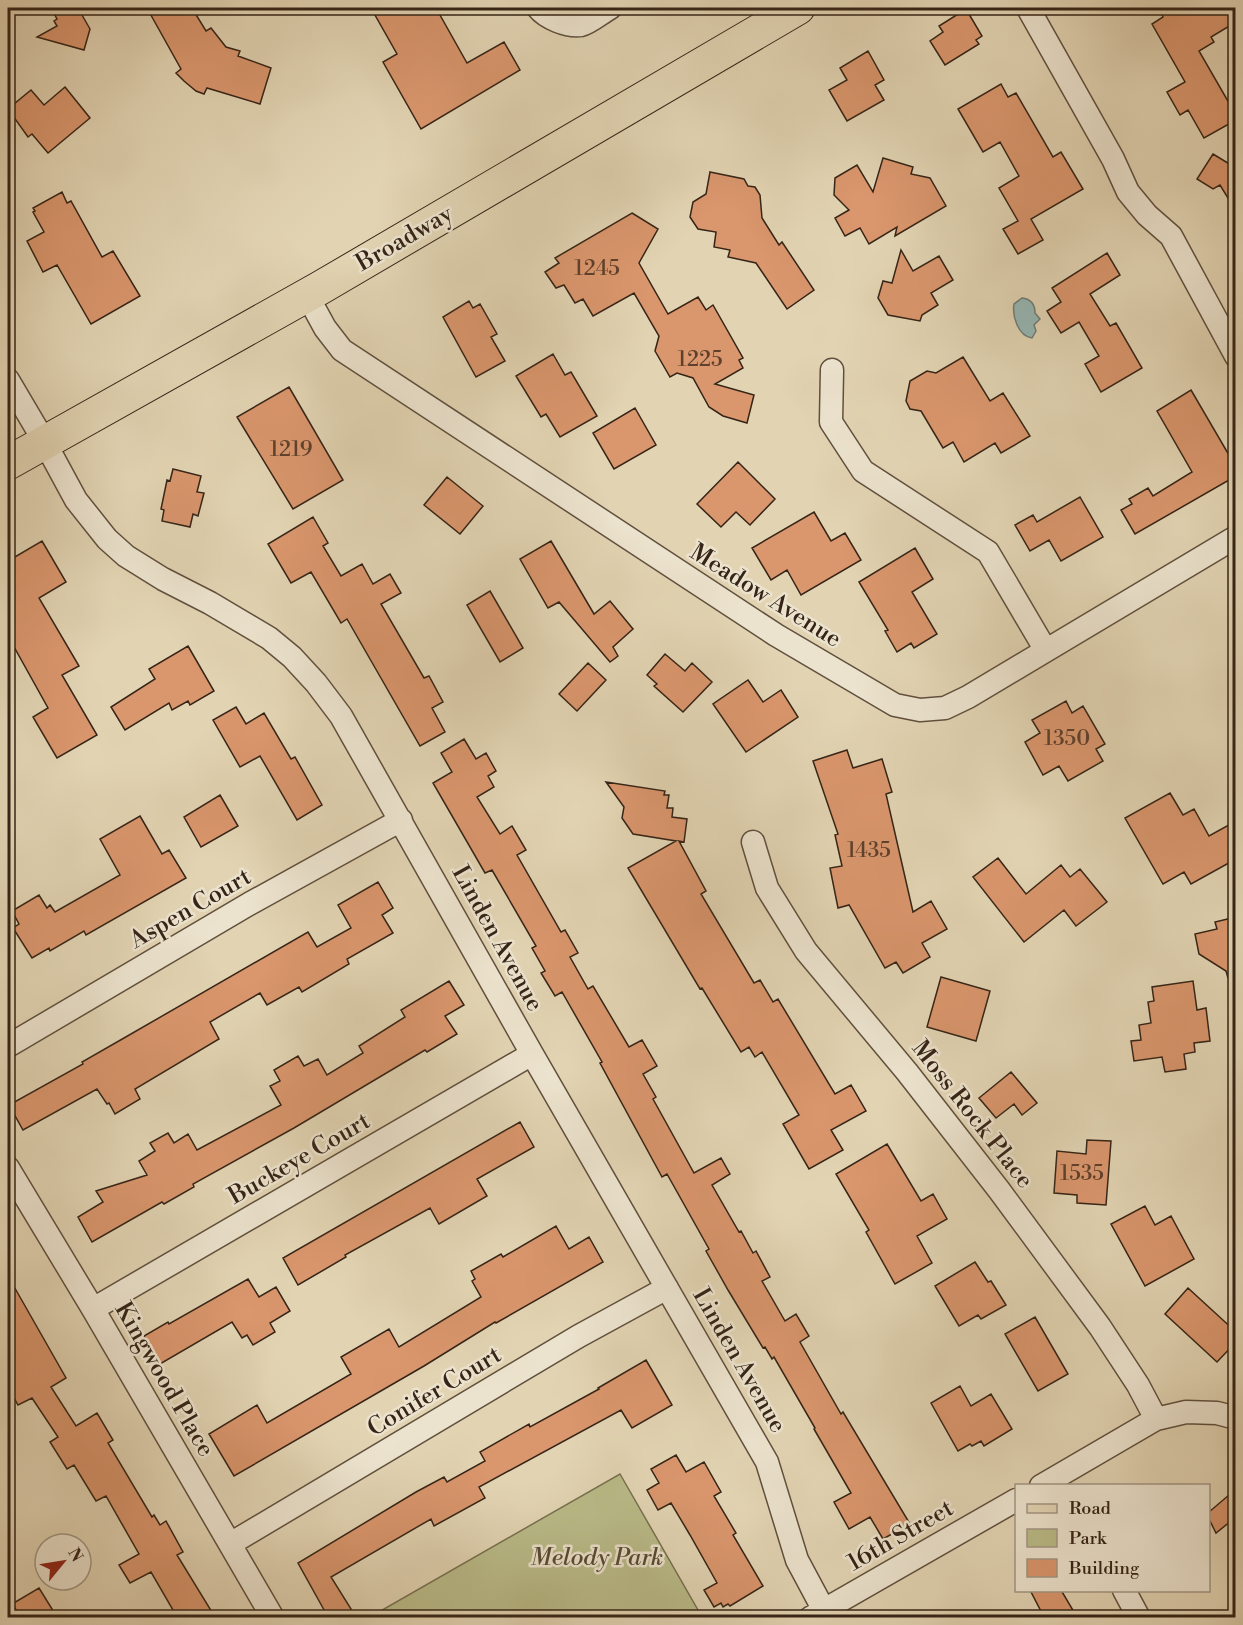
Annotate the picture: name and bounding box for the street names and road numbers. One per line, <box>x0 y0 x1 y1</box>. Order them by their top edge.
street label: Broadway <box>350 199 459 279</box>
street label: Meadow Avenue <box>684 537 847 654</box>
street label: Linden Avenue <box>445 860 550 1017</box>
street label: Aspen Court <box>123 862 257 956</box>
street label: Moss Rock Place <box>905 1034 1039 1195</box>
street label: Buckeye Court <box>222 1106 376 1212</box>
street label: Linden Avenue <box>686 1283 793 1438</box>
street label: Kingwood Place <box>108 1297 221 1462</box>
street label: Conifer Court <box>362 1340 507 1444</box>
street label: 16th Street <box>842 1493 959 1578</box>

